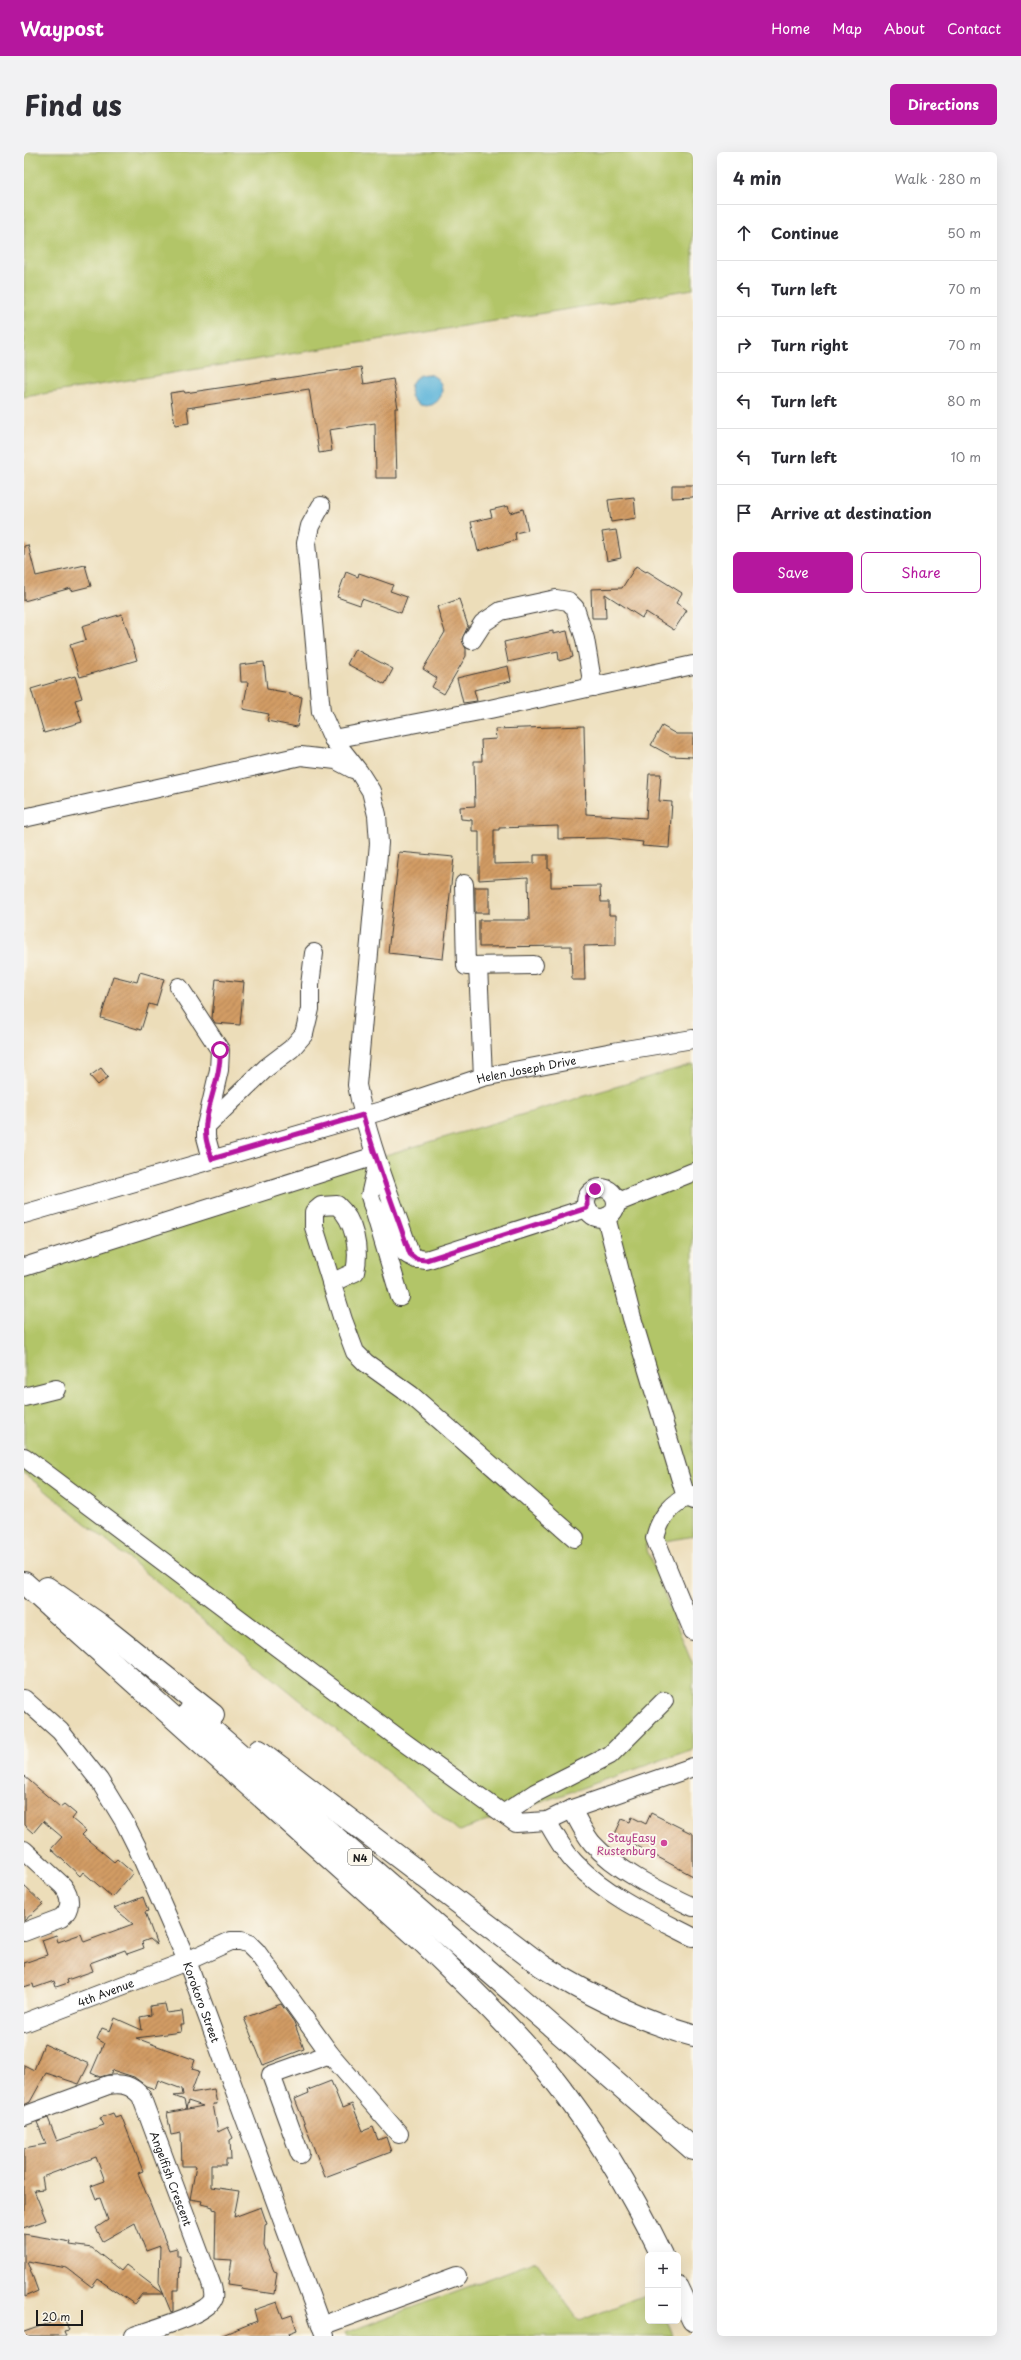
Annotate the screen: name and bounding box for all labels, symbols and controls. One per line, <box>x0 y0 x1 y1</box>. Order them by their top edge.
text: Waypost <box>20 14 104 42</box>
text: Home <box>771 18 810 39</box>
text: Map <box>832 18 862 39</box>
text: About <box>884 18 925 39</box>
text: Contact <box>947 18 1001 39</box>
text: Find us <box>24 83 122 126</box>
button: Directions <box>890 84 997 125</box>
text: 4 min <box>733 165 781 191</box>
text: Walk · 280 m <box>894 169 981 188</box>
text: Continue <box>771 221 839 244</box>
icon: ahead <box>733 222 755 244</box>
text: 50 m <box>947 223 981 242</box>
text: Turn left <box>771 277 837 300</box>
icon: left <box>733 278 755 300</box>
text: 70 m <box>948 279 981 298</box>
text: Turn right <box>771 333 848 356</box>
icon: right <box>733 334 755 356</box>
text: 70 m <box>948 335 981 354</box>
text: Turn left <box>771 389 837 412</box>
icon: left <box>733 390 755 412</box>
text: 80 m <box>947 391 981 410</box>
text: Turn left <box>771 445 837 468</box>
icon: left <box>733 446 755 468</box>
text: 10 m <box>951 447 981 466</box>
text: Arrive at destination <box>771 501 932 524</box>
icon: arrive <box>733 502 755 524</box>
button: Save <box>733 552 853 593</box>
button: Share <box>861 552 981 593</box>
route start <box>211 1041 229 1059</box>
street label: Helen Joseph Drive <box>474 1051 578 1087</box>
route end <box>586 1180 604 1198</box>
place label: StayEasy Rustenburg <box>597 1829 656 1859</box>
marker: StayEasy Rustenburg <box>659 1838 669 1848</box>
road number: N4 <box>348 1849 372 1865</box>
street label: Korokoro Street <box>179 1959 225 2045</box>
street label: 4th Avenue <box>75 1974 136 2011</box>
street label: Angelfish Crescent <box>146 2129 197 2229</box>
map controls <box>645 2252 681 2324</box>
button: + <box>645 2252 681 2288</box>
button: − <box>645 2288 681 2324</box>
scale bar <box>36 2308 83 2327</box>
text: 20 m <box>42 2308 70 2325</box>

